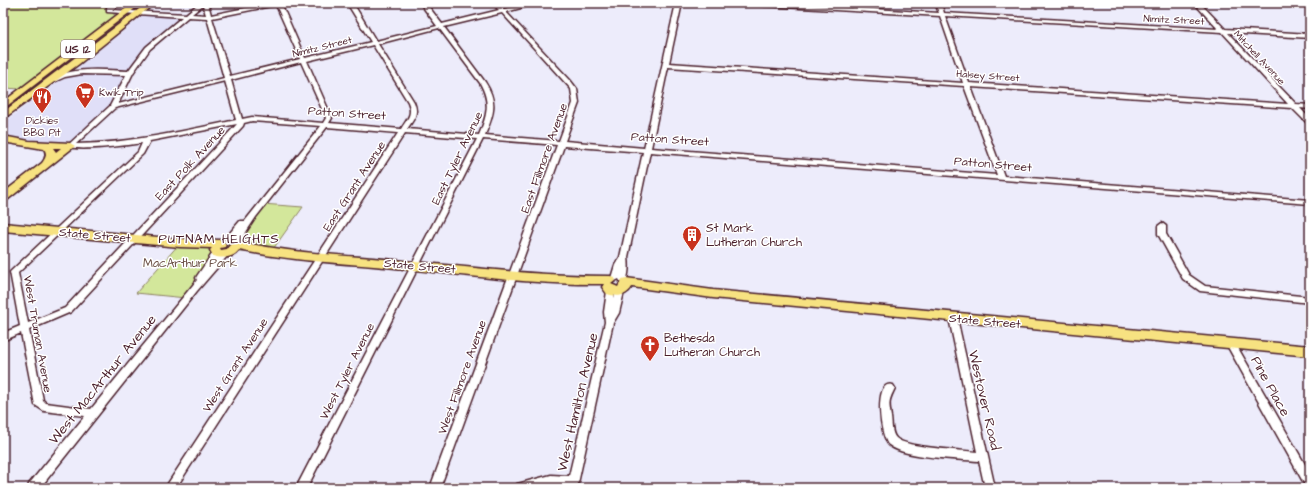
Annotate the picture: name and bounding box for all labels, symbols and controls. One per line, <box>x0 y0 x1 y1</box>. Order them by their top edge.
street label: Nimitz Street <box>1143 11 1205 29</box>
street label: Mitchell Avenue <box>1230 27 1289 89</box>
street label: Nimitz Street <box>291 33 353 61</box>
road number: US 12 <box>61 40 95 58</box>
street label: Halsey Street <box>956 67 1020 86</box>
supermarket icon: Kwik Trip <box>74 81 96 109</box>
restaurant icon: Dickies BBQ Pit <box>31 86 53 114</box>
place label: Kwik Trip <box>99 86 144 100</box>
street label: East Fillmore Avenue <box>517 100 572 215</box>
street label: Patton Street <box>307 102 387 125</box>
street label: East Tyler Avenue <box>428 108 489 208</box>
place label: Dickies BBQ Pit <box>23 114 61 140</box>
street label: East Polk Avenue <box>151 122 230 204</box>
street label: Patton Street <box>630 128 710 151</box>
street label: East Grant Avenue <box>319 137 390 235</box>
street label: Patton Street <box>953 153 1033 176</box>
place label: St Mark Lutheran Church <box>706 220 802 251</box>
street label: State Street <box>58 224 132 247</box>
building icon: St Mark Lutheran Church <box>681 224 703 252</box>
district label: PUTNAM HEIGHTS <box>159 230 279 248</box>
park label: MacArthur Park <box>143 255 238 272</box>
street label: State Street <box>383 255 457 278</box>
street label: West Truman Avenue <box>19 274 56 395</box>
street label: West MacArthur Avenue <box>44 310 162 449</box>
street label: State Street <box>948 310 1022 333</box>
street label: West Grant Avenue <box>199 314 273 416</box>
street label: West Fillmore Avenue <box>434 317 491 437</box>
street label: West Tyler Avenue <box>316 320 380 423</box>
place label: Bethesda Lutheran Church <box>664 330 760 361</box>
street label: West Hamilton Avenue <box>552 331 604 473</box>
church icon: Bethesda Lutheran Church <box>639 334 661 362</box>
street label: Westover Road <box>963 348 1005 452</box>
street label: Pine Place <box>1245 353 1295 421</box>

